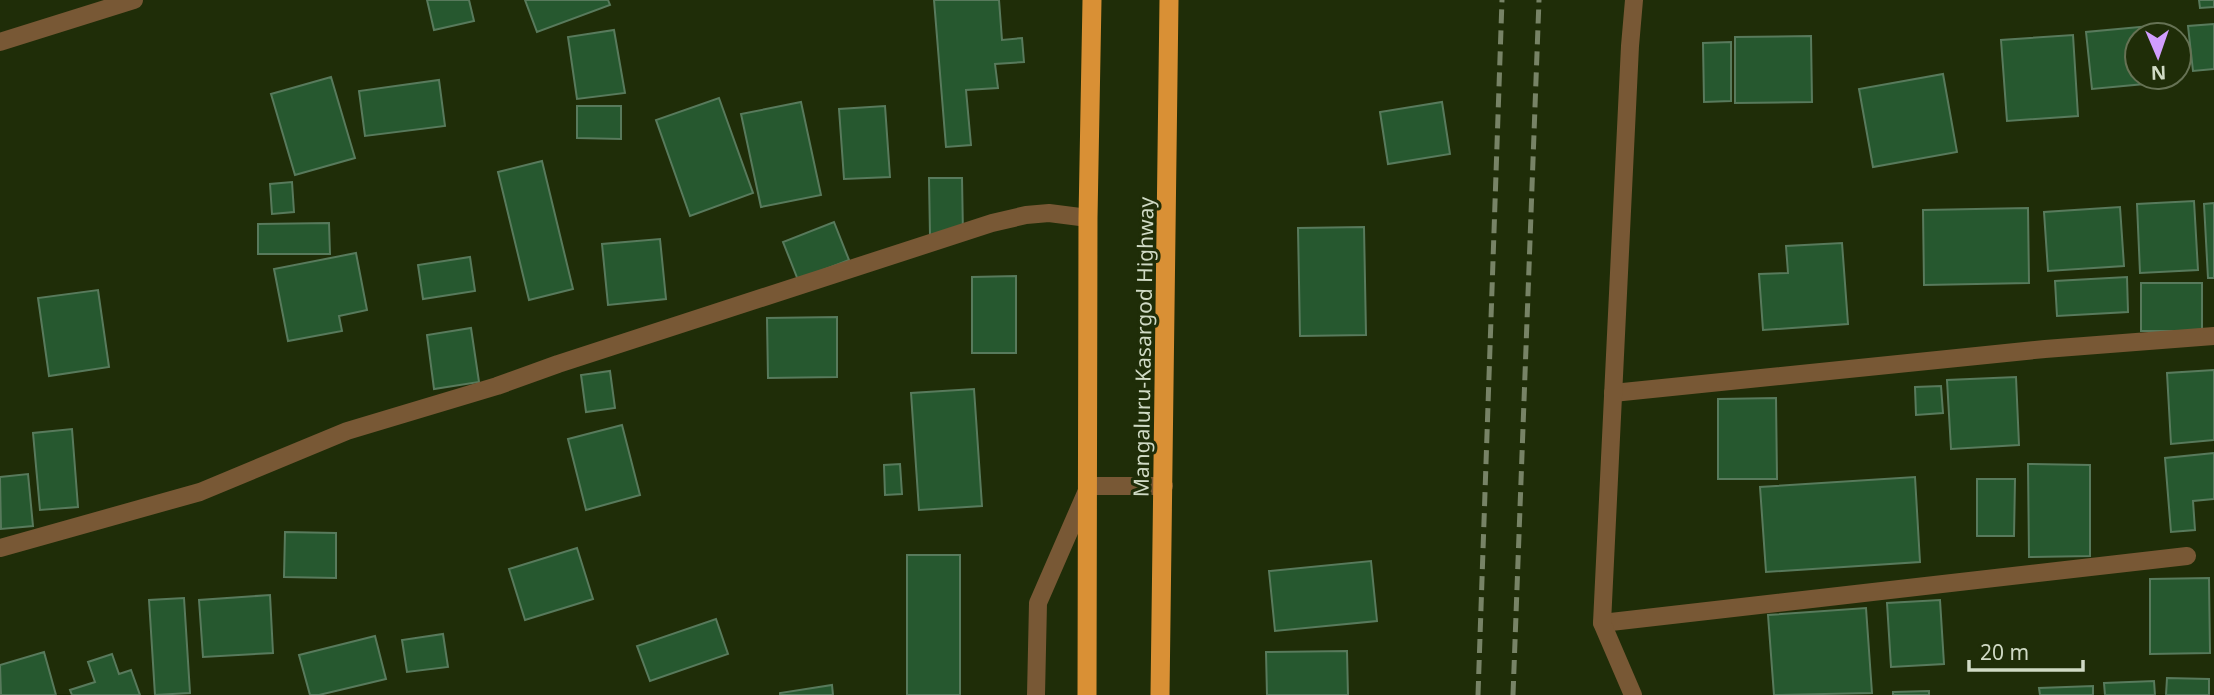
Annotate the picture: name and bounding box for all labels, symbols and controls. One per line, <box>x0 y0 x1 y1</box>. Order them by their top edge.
north arrow <box>2123 21 2193 91</box>
text: N <box>2150 60 2167 86</box>
street label: Mangaluru-Kasargod Highway <box>1126 196 1160 497</box>
scale bar <box>1969 628 2083 672</box>
text: 20 m <box>1980 638 2029 666</box>

